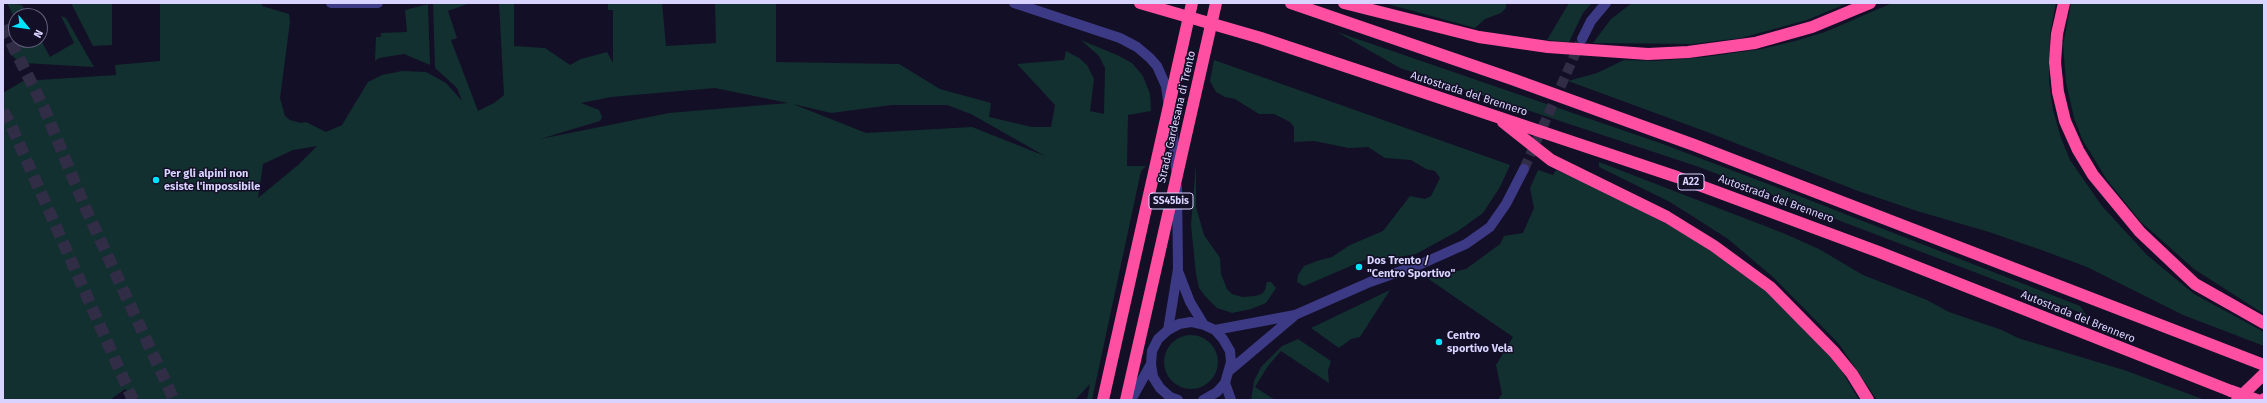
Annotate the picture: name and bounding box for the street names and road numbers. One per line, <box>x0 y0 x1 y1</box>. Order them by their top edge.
street label: Strada Gardesana di Trento <box>1155 49 1199 185</box>
street label: Autostrada del Brennero <box>1409 69 1529 119</box>
street label: Autostrada del Brennero <box>1716 172 1836 226</box>
road number: A22 <box>1678 174 1704 190</box>
road number: SS45bis <box>1149 193 1193 209</box>
street label: Autostrada del Brennero <box>2019 288 2137 346</box>

